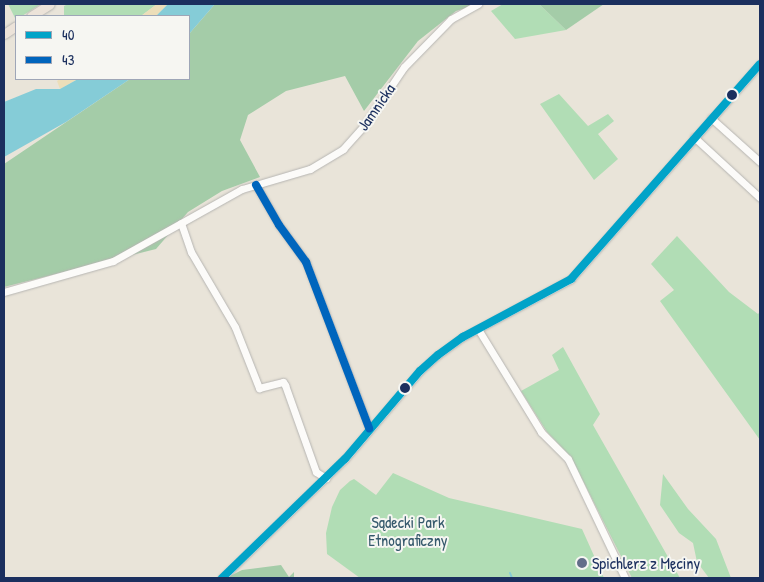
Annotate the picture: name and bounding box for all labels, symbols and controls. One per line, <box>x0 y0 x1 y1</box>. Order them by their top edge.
legend <box>15 15 190 80</box>
text: 40 <box>62 24 74 45</box>
text: 43 <box>62 49 74 70</box>
street label: Jamnicka <box>353 80 399 134</box>
unlabelled marker <box>727 90 737 100</box>
unlabelled marker <box>400 383 410 393</box>
park label: Sądecki Park Etnograficzny <box>368 512 448 550</box>
place label: Spichlerz z Męciny <box>592 553 700 573</box>
marker: Spichlerz z Męciny <box>576 557 588 569</box>

